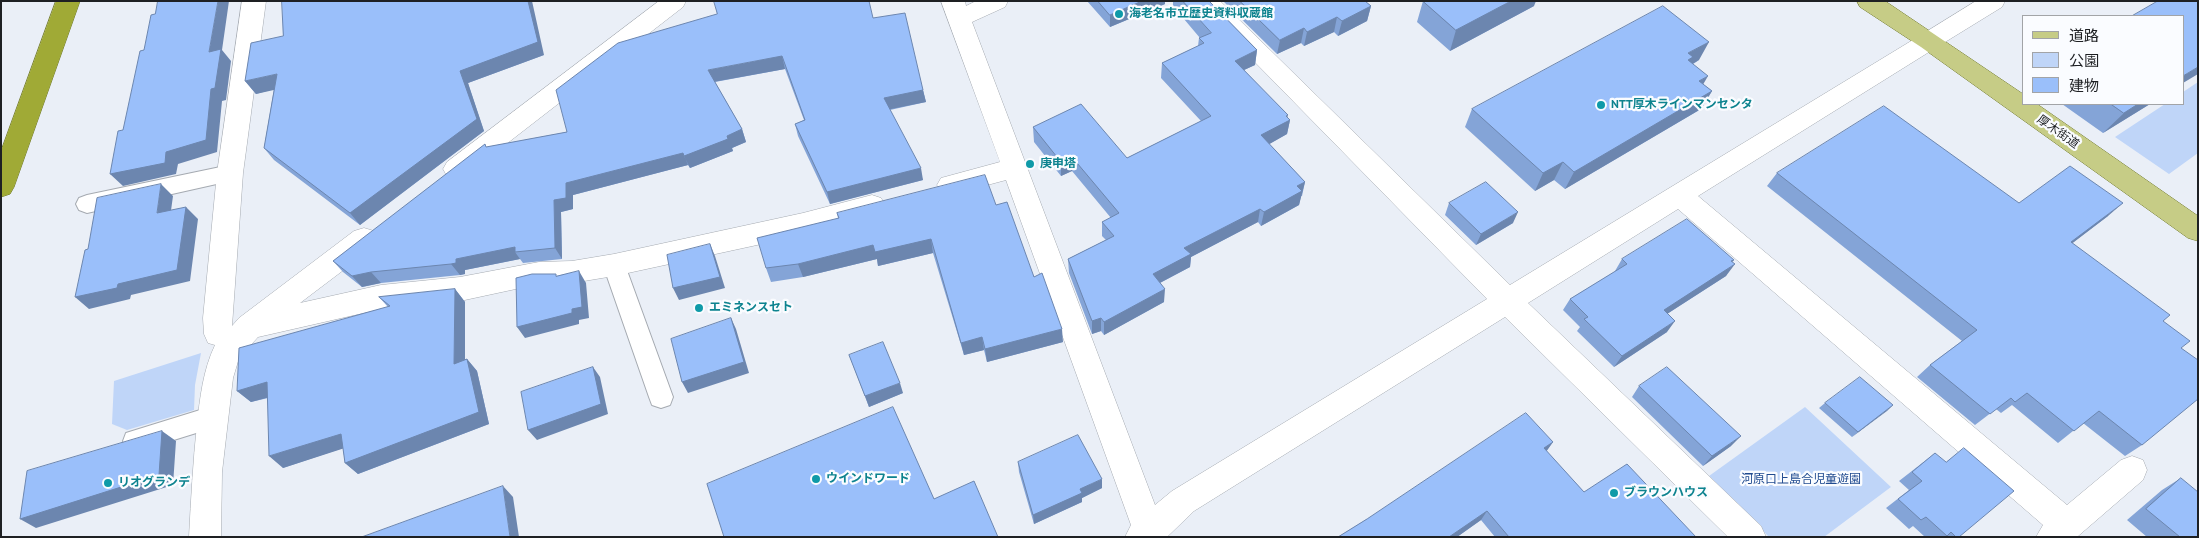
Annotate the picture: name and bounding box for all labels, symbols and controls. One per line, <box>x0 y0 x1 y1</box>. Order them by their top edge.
place label: 海老名市立歴史資料収蔵館 <box>1129 7 1273 21</box>
marker: 海老名市立歴史資料収蔵館 <box>1113 8 1125 20</box>
legend <box>2022 15 2184 105</box>
text: 道路 <box>2069 26 2099 45</box>
text: 公園 <box>2069 51 2099 70</box>
text: 建物 <box>2069 76 2099 95</box>
place label: NTT厚木ラインマンセンタ <box>1611 98 1753 112</box>
marker: NTT厚木ラインマンセンタ <box>1595 99 1607 111</box>
street label: 厚木街道 <box>2034 112 2082 152</box>
place label: 庚申塔 <box>1040 157 1076 171</box>
marker: 庚申塔 <box>1024 158 1036 170</box>
place label: エミネンスセト <box>709 301 793 315</box>
marker: エミネンスセト <box>693 302 705 314</box>
place label: ウインドワード <box>826 472 910 486</box>
marker: ウインドワード <box>810 473 822 485</box>
park label: 河原口上島合児童遊園 <box>1741 473 1861 487</box>
place label: リオグランデ <box>118 476 190 490</box>
marker: リオグランデ <box>102 477 114 489</box>
place label: ブラウンハウス <box>1624 486 1708 500</box>
marker: ブラウンハウス <box>1608 487 1620 499</box>

